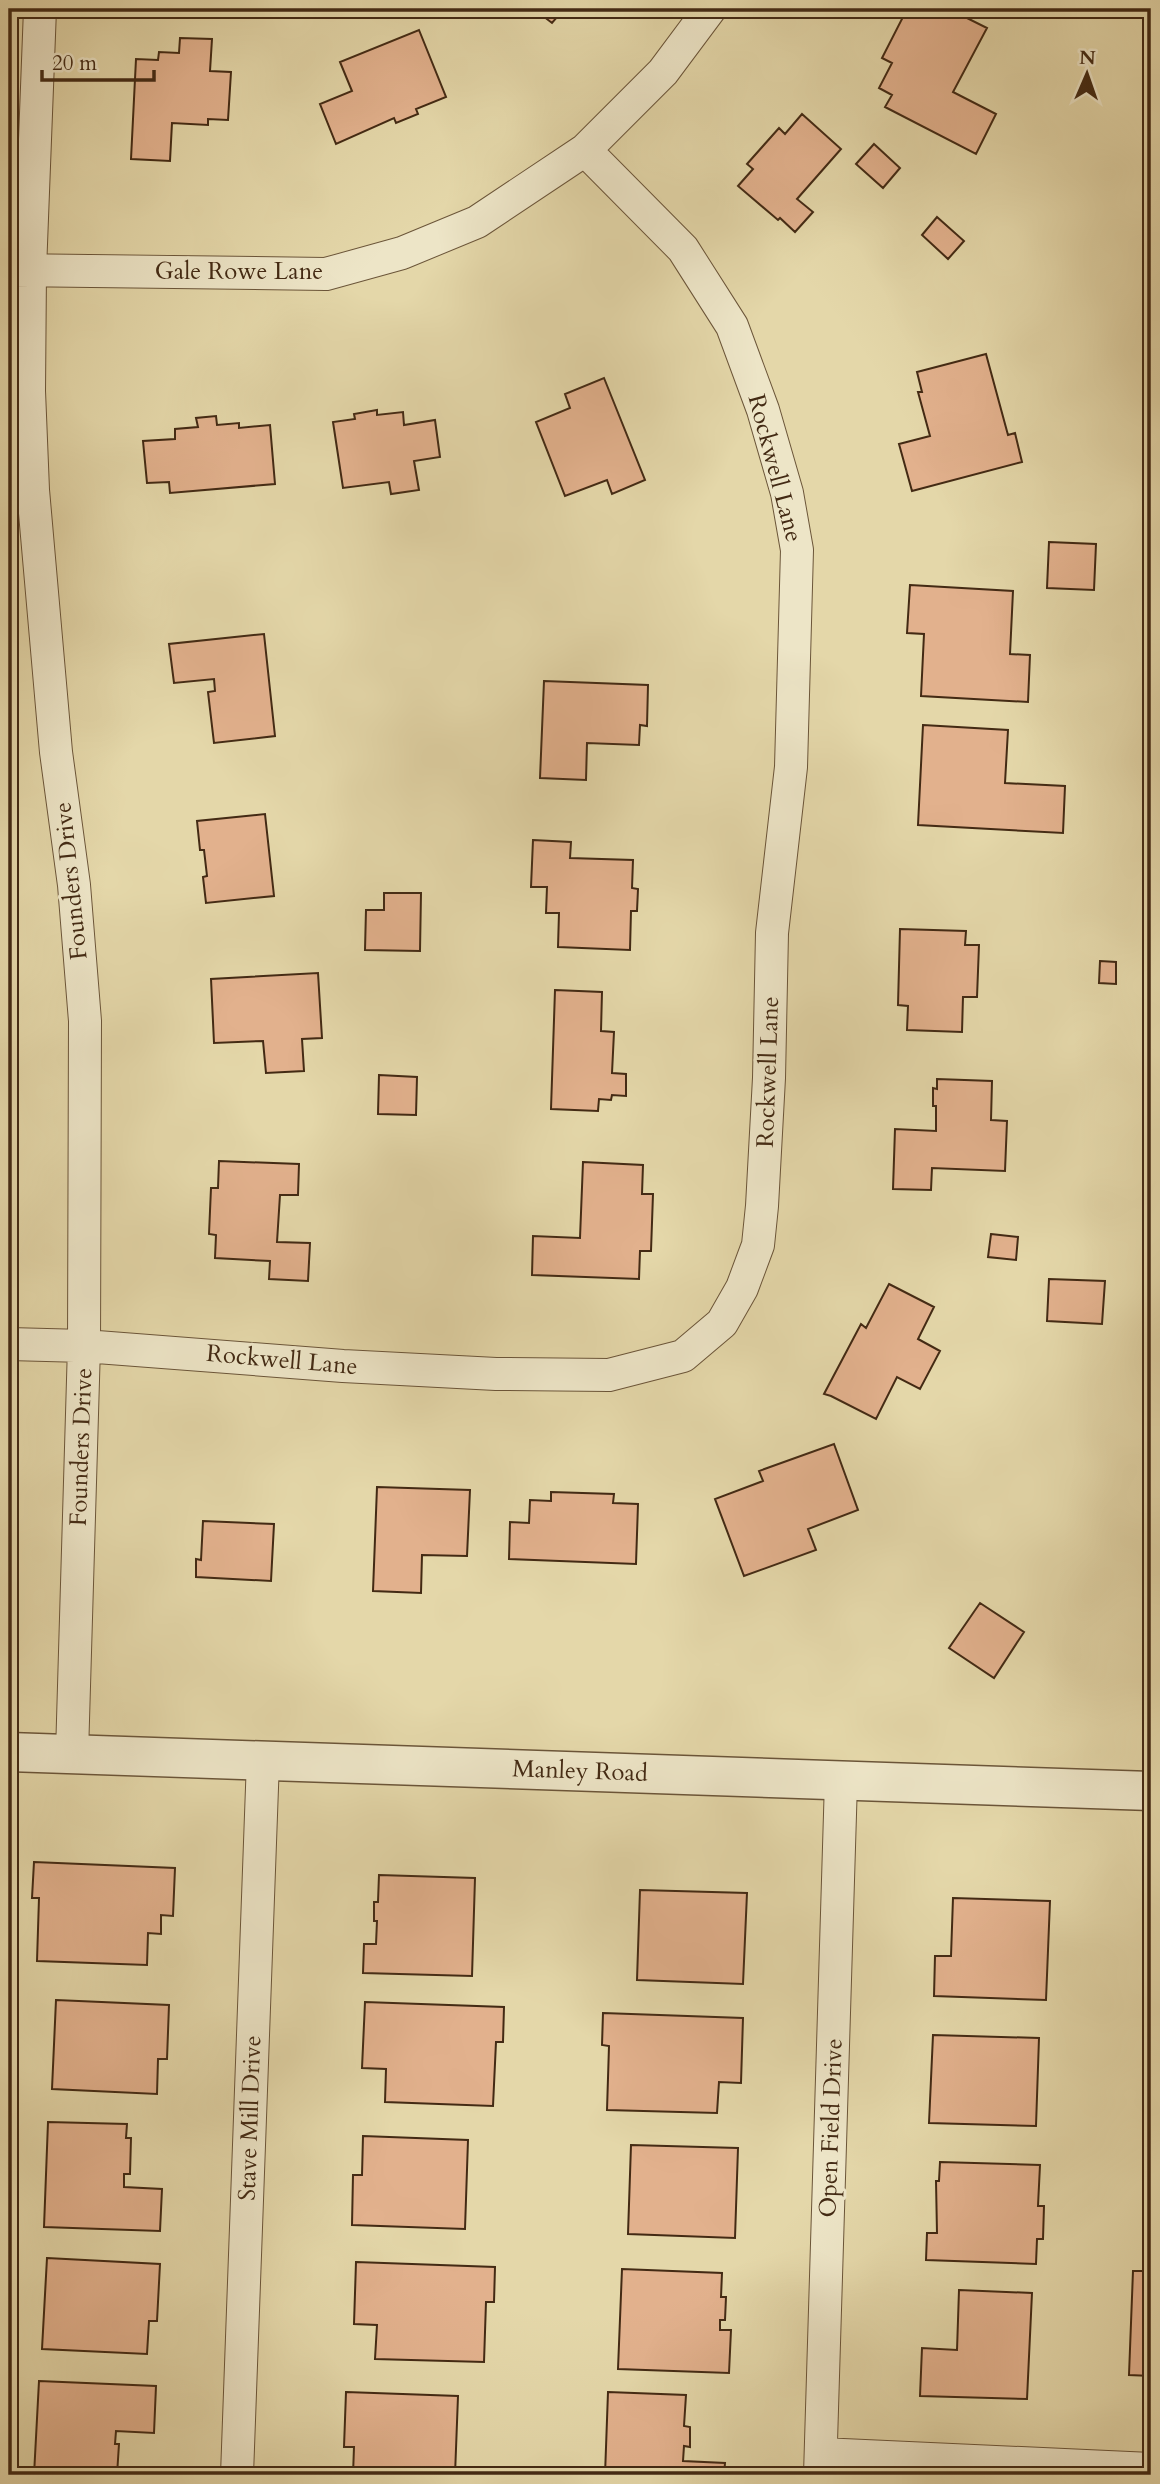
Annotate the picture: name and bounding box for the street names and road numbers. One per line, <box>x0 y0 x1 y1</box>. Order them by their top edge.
street label: Gale Rowe Lane <box>155 255 323 288</box>
street label: Rockwell Lane <box>739 391 811 545</box>
street label: Founders Drive <box>46 801 96 961</box>
street label: Rockwell Lane <box>749 996 787 1148</box>
street label: Rockwell Lane <box>205 1337 359 1383</box>
street label: Founders Drive <box>62 1367 100 1527</box>
street label: Manley Road <box>512 1752 649 1790</box>
street label: Stave Mill Drive <box>231 2035 269 2201</box>
street label: Open Field Drive <box>811 2038 851 2218</box>

